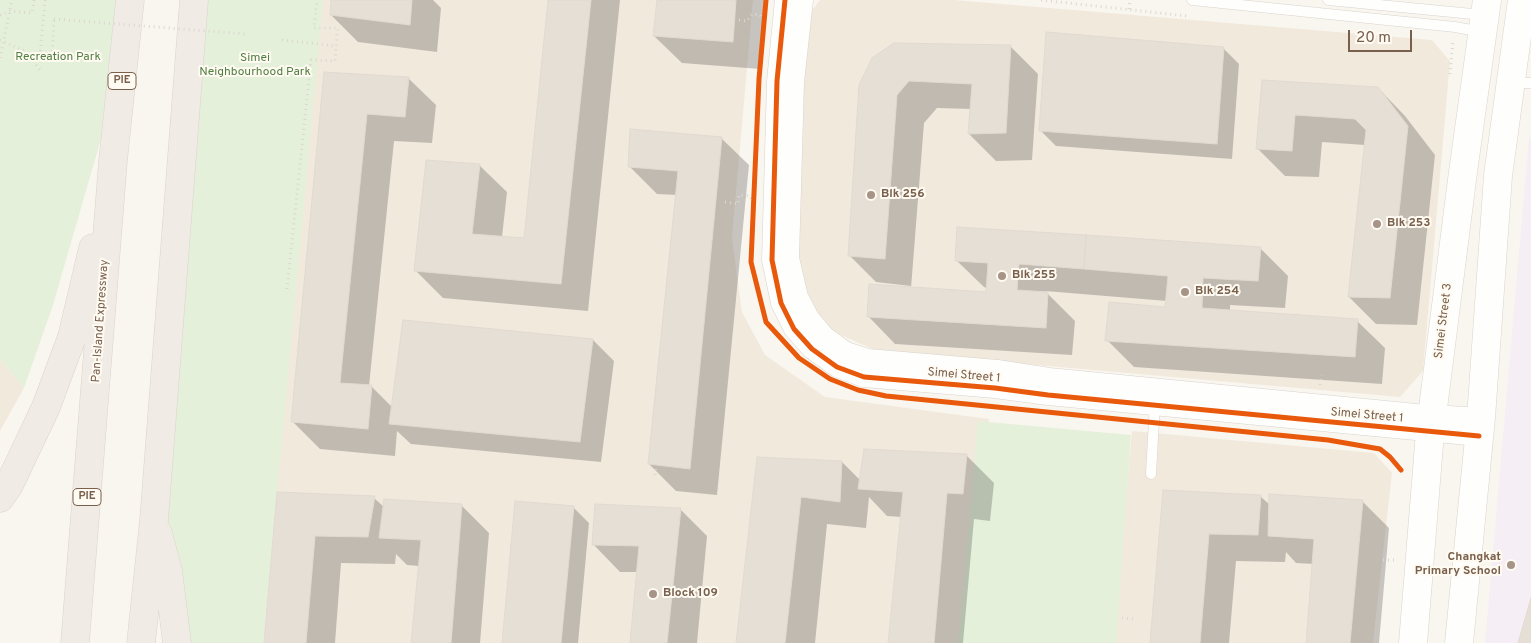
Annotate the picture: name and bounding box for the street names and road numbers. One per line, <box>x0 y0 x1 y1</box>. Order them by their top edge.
road number: PIE <box>108 72 136 90</box>
street label: Pan-Island Expressway <box>90 259 112 383</box>
street label: Simei Street 3 <box>1432 282 1456 360</box>
street label: Simei Street 1 <box>927 366 1001 386</box>
street label: Simei Street 1 <box>1330 406 1404 426</box>
road number: PIE <box>73 488 101 506</box>

